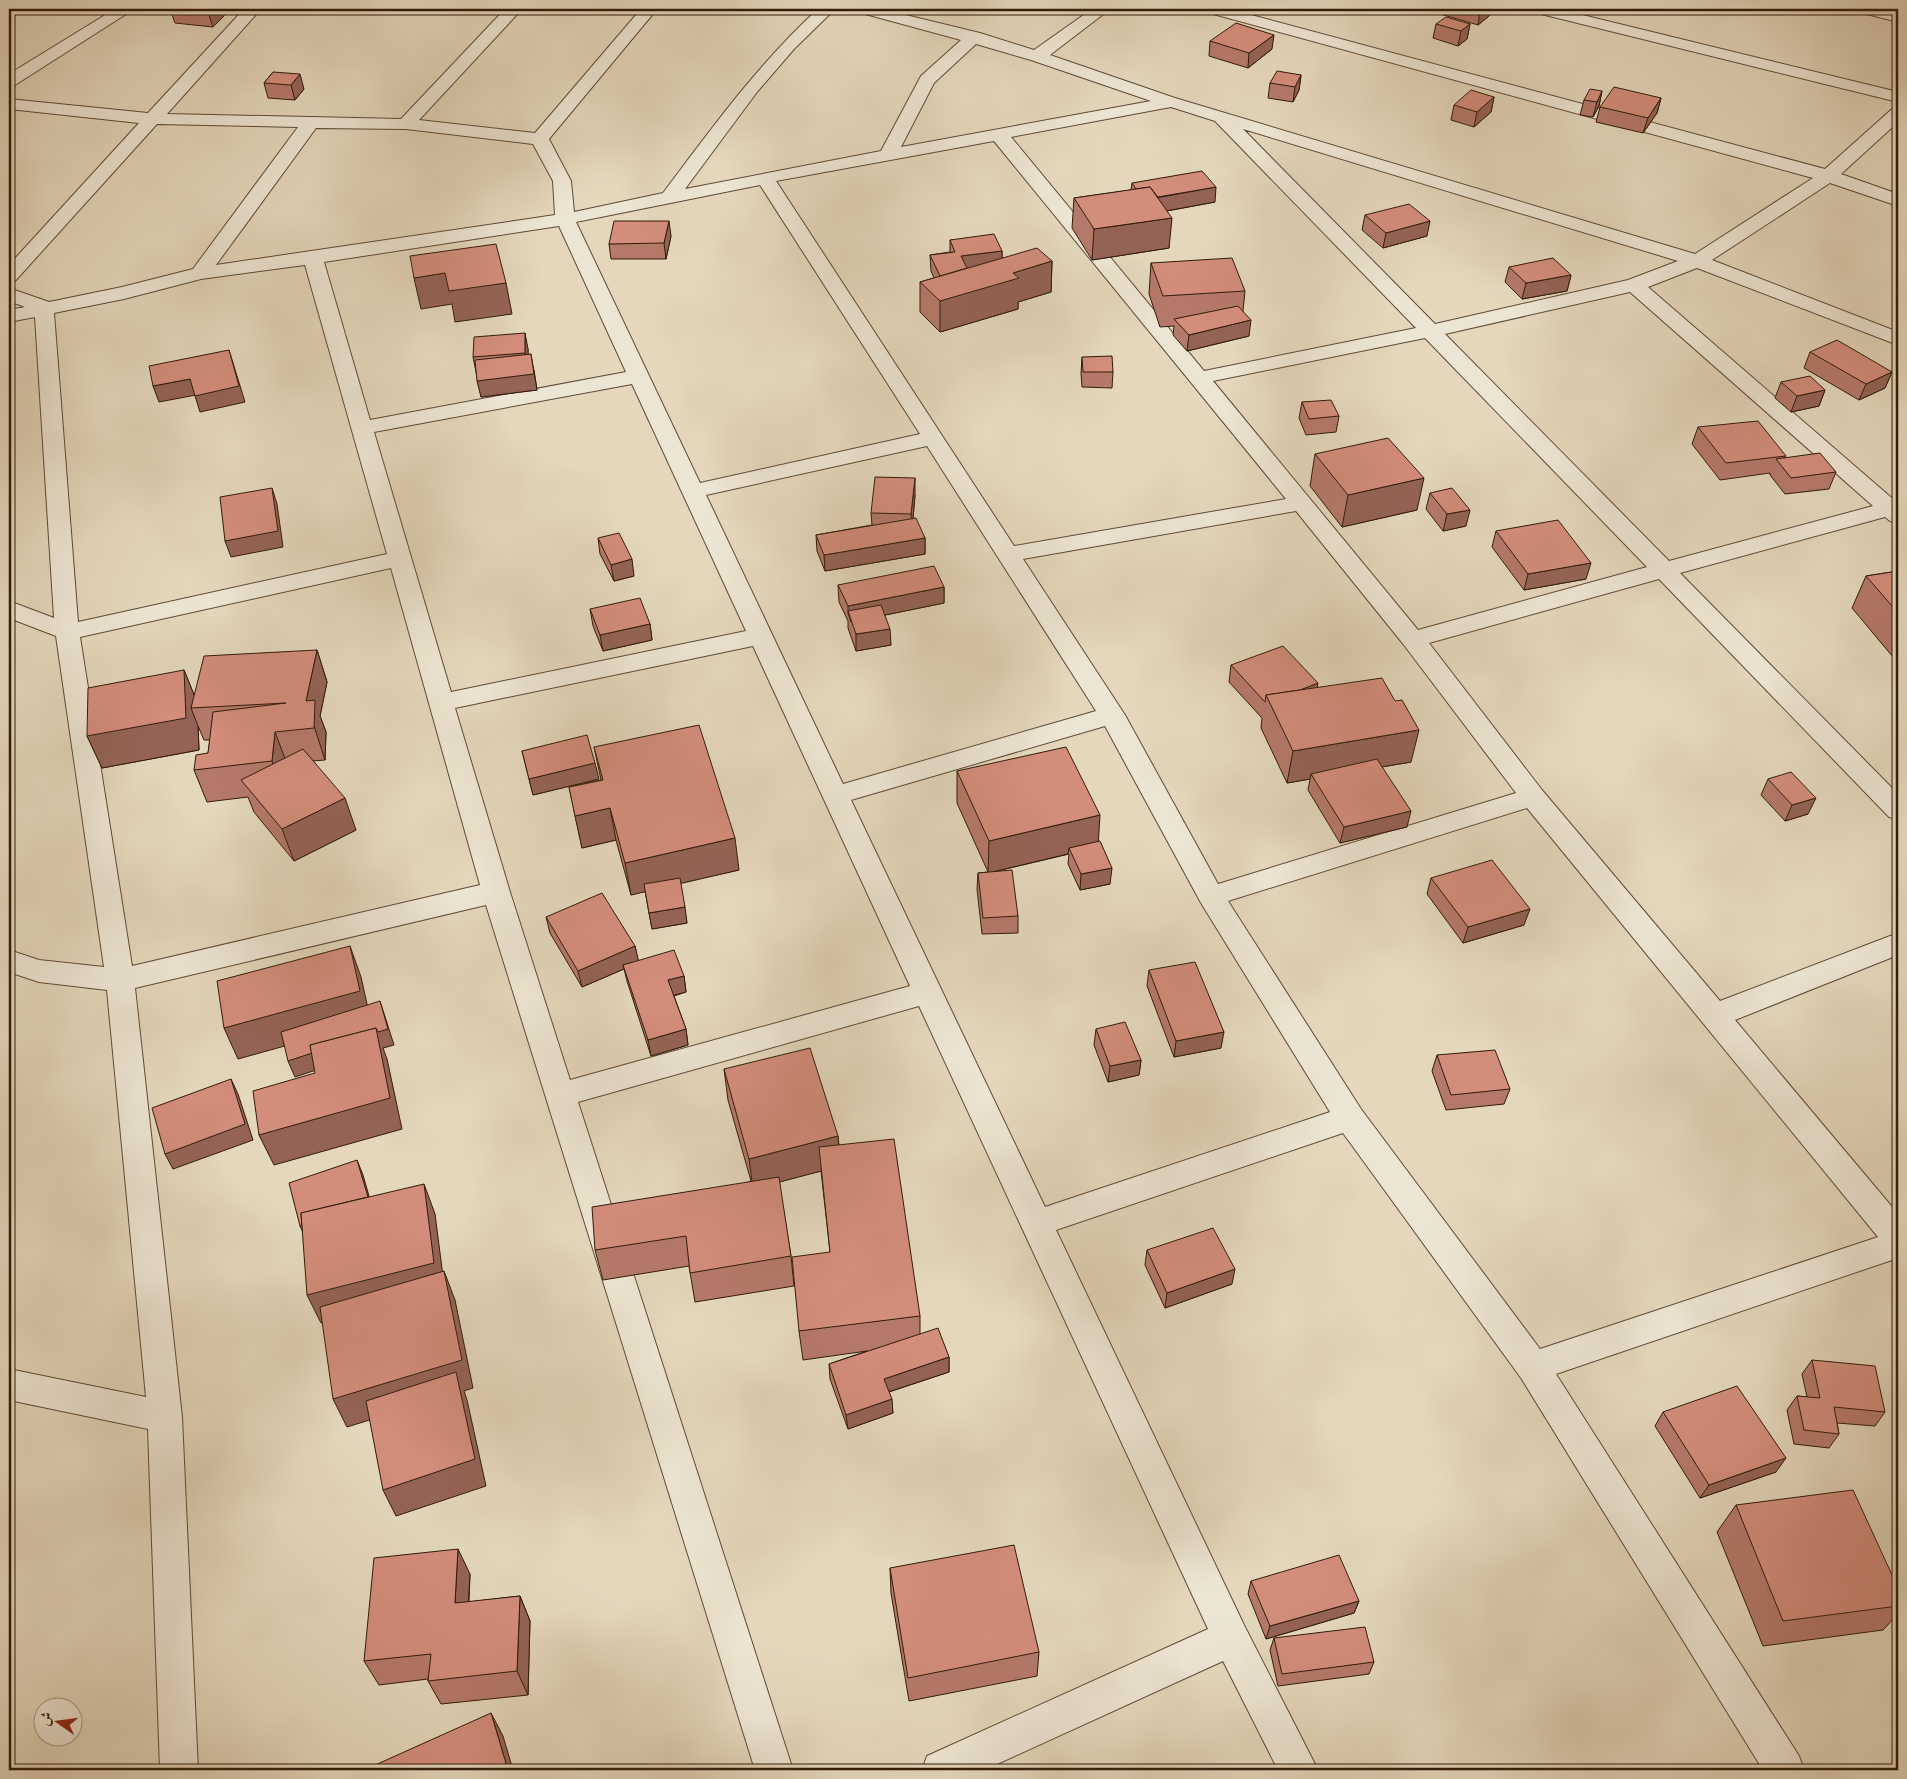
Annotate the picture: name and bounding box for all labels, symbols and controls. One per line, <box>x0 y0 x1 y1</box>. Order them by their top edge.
north arrow <box>32 1696 82 1746</box>
text: ش <box>36 1710 58 1728</box>

